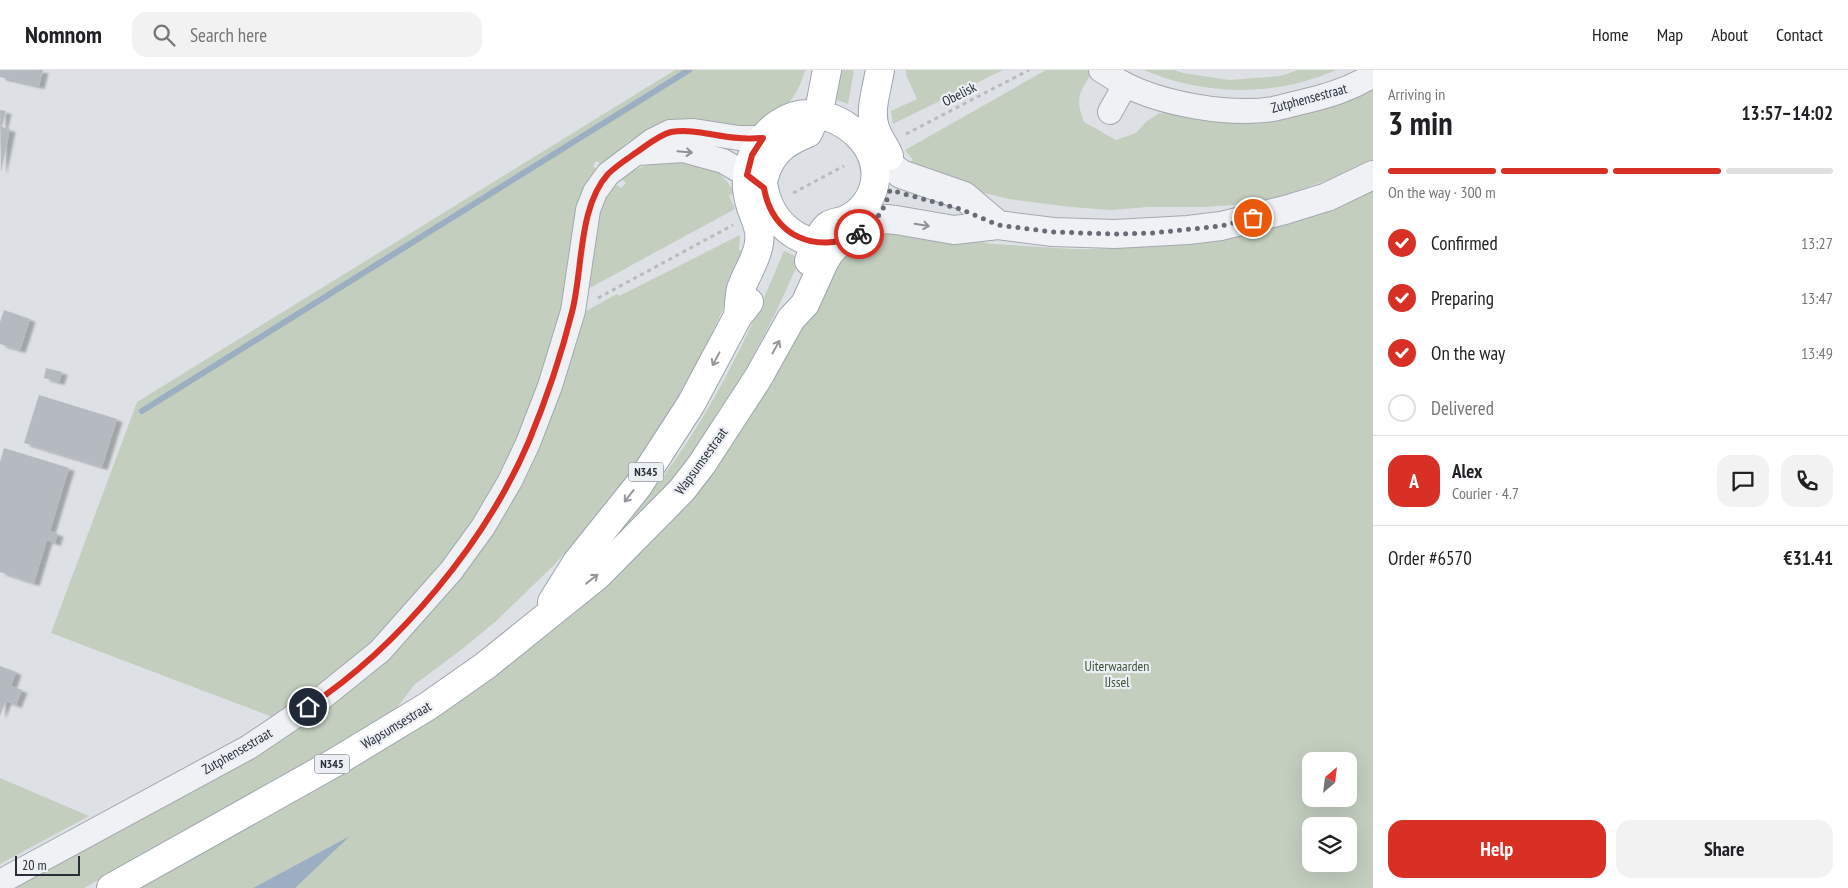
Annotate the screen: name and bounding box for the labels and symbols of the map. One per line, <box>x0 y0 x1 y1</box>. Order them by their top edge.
street label: Obelisk <box>939 78 980 110</box>
street label: Zutphensestraat <box>1269 79 1349 117</box>
one-way arrow <box>676 147 692 157</box>
pin <box>1232 197 1274 239</box>
courier <box>834 209 884 259</box>
one-way arrow <box>914 220 930 230</box>
one-way arrow <box>771 340 781 355</box>
one-way arrow <box>710 351 720 366</box>
street label: Wapsumsestraat <box>671 424 731 498</box>
road number: N345 <box>628 462 664 482</box>
one-way arrow <box>624 489 634 503</box>
one-way arrow <box>585 574 599 584</box>
park label: Uiterwaarden IJssel <box>1085 657 1149 691</box>
pin <box>287 686 329 728</box>
street label: Wapsumsestraat <box>358 697 434 753</box>
street label: Zutphensestraat <box>199 724 275 778</box>
north arrow <box>1302 752 1358 808</box>
road number: N345 <box>314 754 350 774</box>
scale bar <box>15 853 80 876</box>

